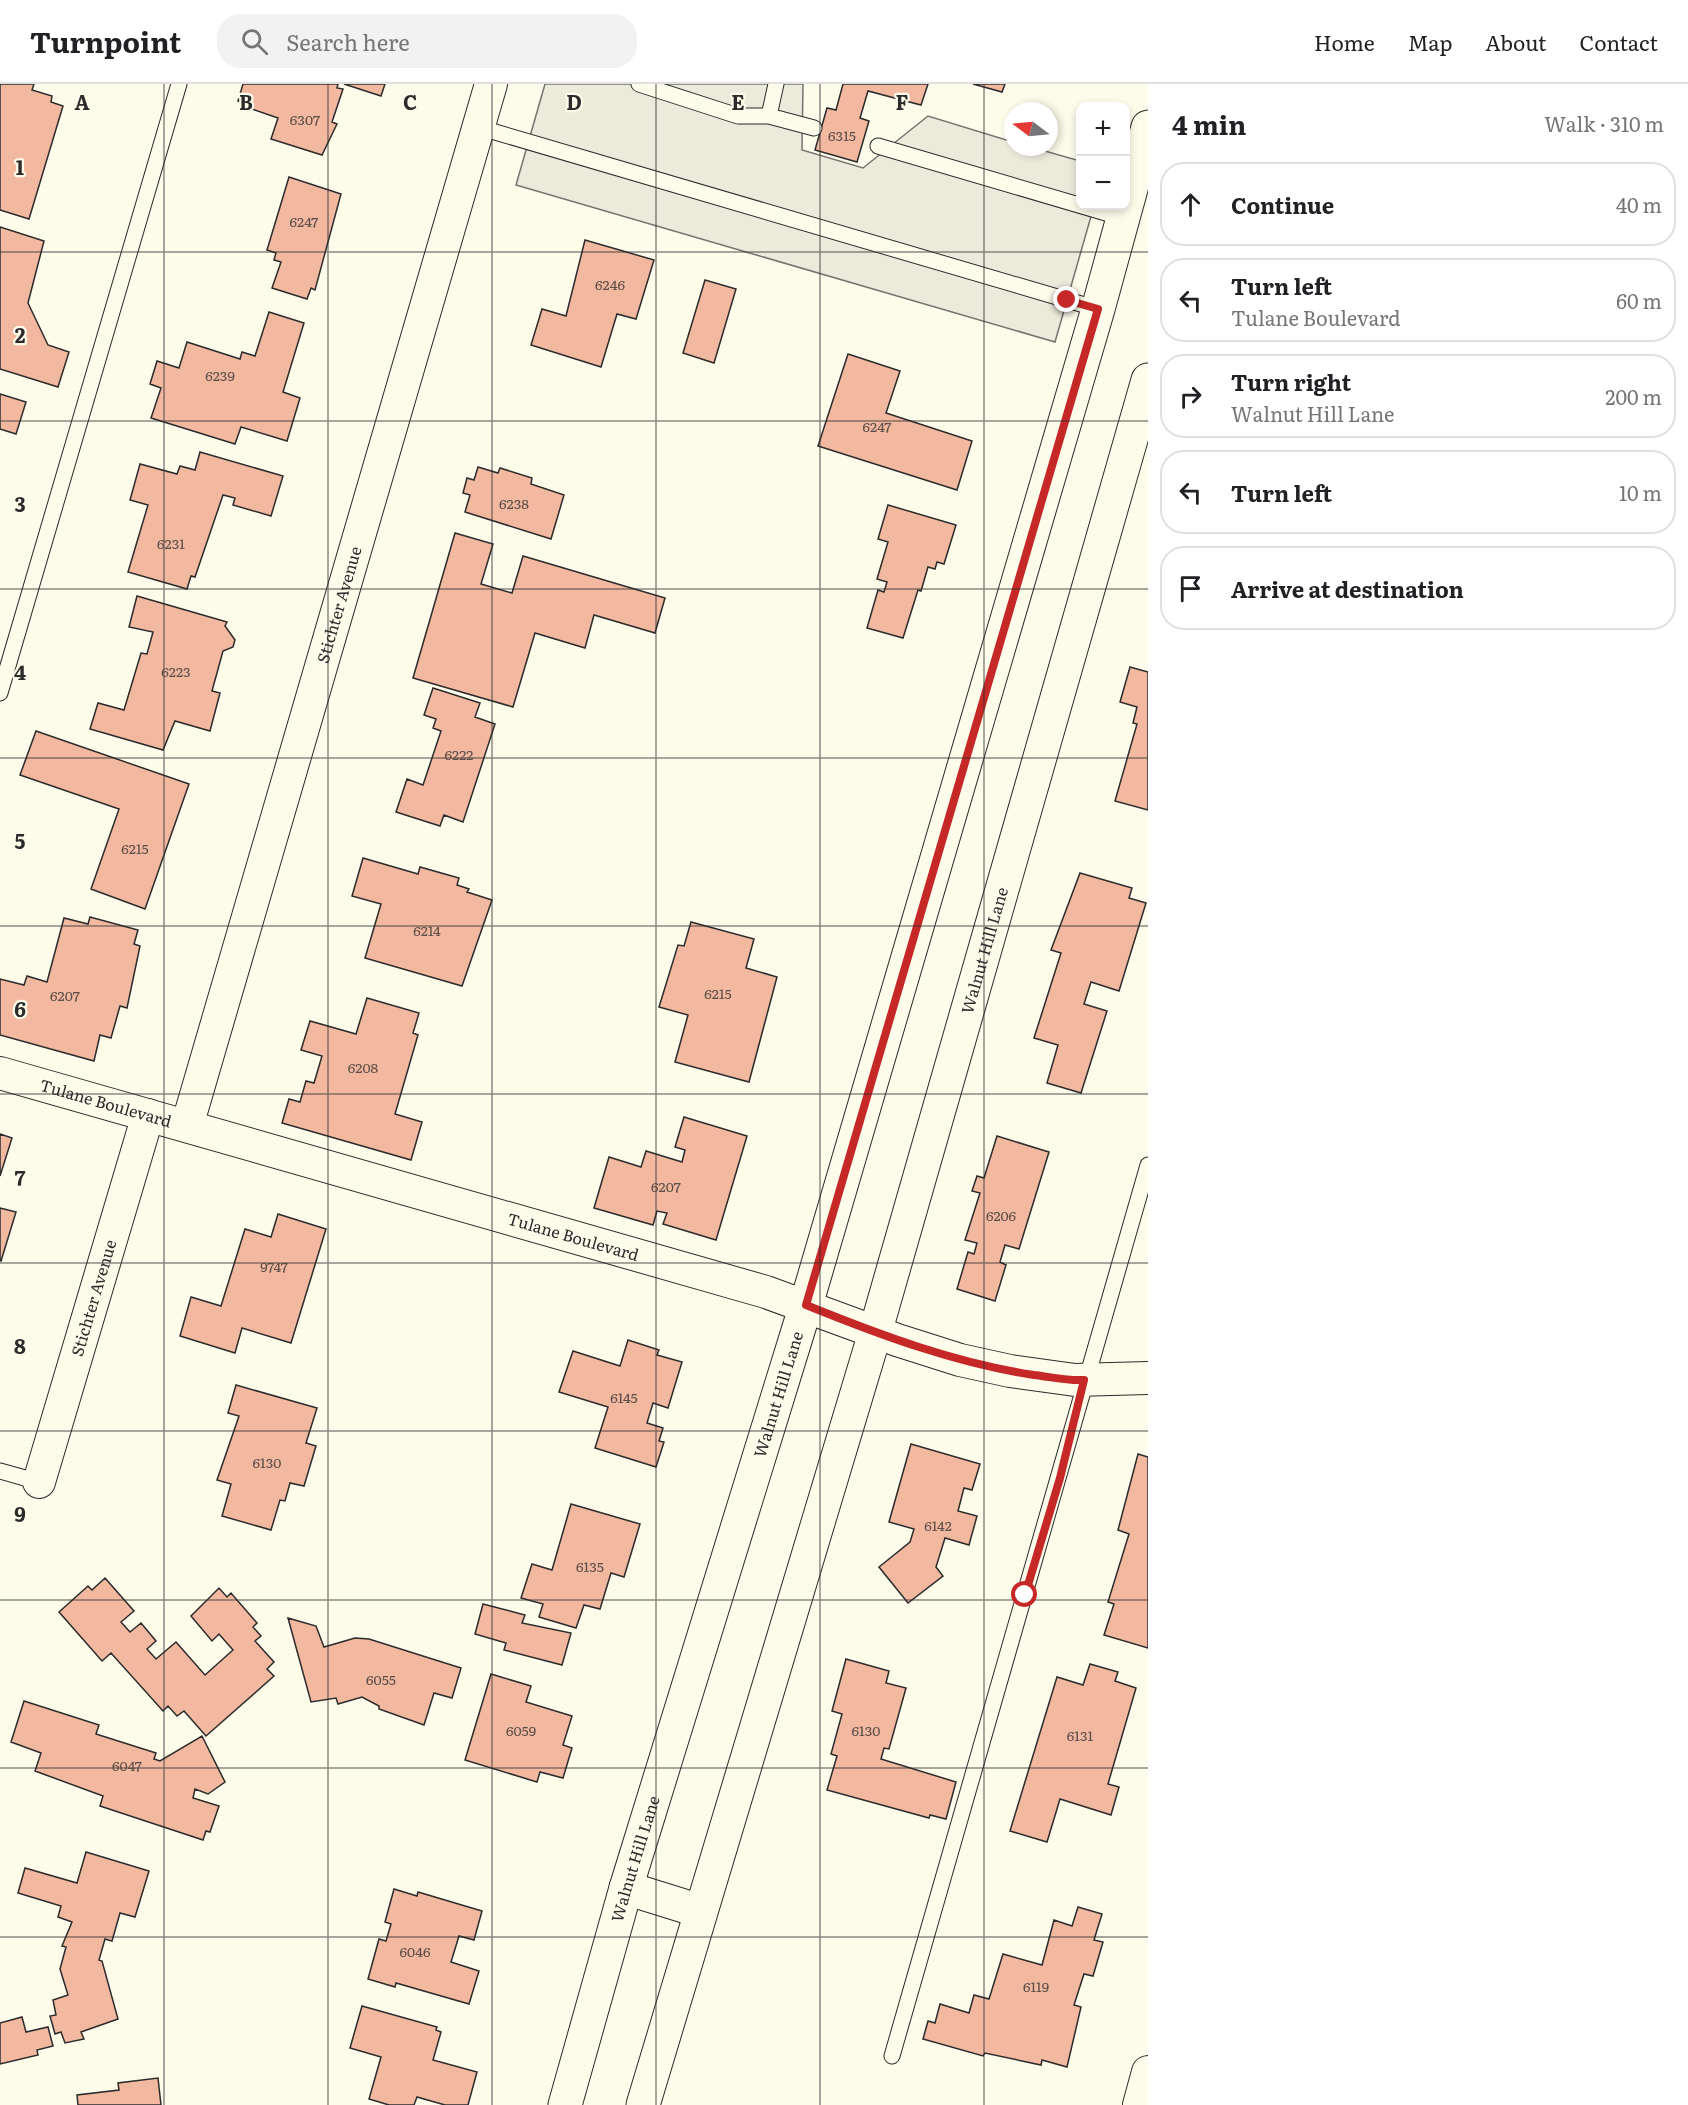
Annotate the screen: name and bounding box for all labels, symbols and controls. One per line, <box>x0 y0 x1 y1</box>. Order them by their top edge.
search box <box>217 14 637 68</box>
text: Turnpoint <box>30 20 181 62</box>
icon: search <box>238 25 271 58</box>
text: Search here <box>286 25 410 58</box>
text: Home <box>1314 26 1375 57</box>
text: Map <box>1408 26 1452 57</box>
text: About <box>1485 26 1547 57</box>
text: Contact <box>1580 26 1658 57</box>
text: A <box>74 86 90 116</box>
text: B <box>239 86 253 116</box>
text: C <box>403 86 417 116</box>
text: D <box>566 86 582 116</box>
text: E <box>731 86 745 116</box>
text: F <box>896 86 909 116</box>
north arrow <box>1004 102 1058 156</box>
map controls <box>1076 102 1130 210</box>
button: + <box>1076 102 1130 156</box>
text: 4 min <box>1172 104 1246 143</box>
text: Walk · 310 m <box>1544 108 1664 138</box>
house number: 6307 <box>290 109 320 129</box>
house number: 6315 <box>828 125 856 145</box>
text: 1 <box>16 151 24 181</box>
button: − <box>1076 156 1130 210</box>
icon: ahead <box>1174 188 1207 221</box>
text: Continue <box>1231 188 1334 221</box>
text: 40 m <box>1616 189 1662 219</box>
house number: 6247 <box>290 211 318 231</box>
text: Turn left <box>1231 269 1332 302</box>
house number: 6246 <box>595 274 625 294</box>
icon: left <box>1174 284 1207 317</box>
text: 60 m <box>1616 285 1662 315</box>
route end <box>1053 286 1079 312</box>
text: Tulane Boulevard <box>1231 302 1401 332</box>
text: 2 <box>15 319 26 349</box>
house number: 6239 <box>205 365 235 385</box>
text: Turn right <box>1231 365 1351 398</box>
icon: right <box>1174 380 1207 413</box>
text: 200 m <box>1605 381 1662 411</box>
text: Walnut Hill Lane <box>1231 398 1395 428</box>
house number: 6247 <box>863 416 891 436</box>
icon: left <box>1174 476 1207 509</box>
text: Turn left <box>1231 476 1332 509</box>
text: 10 m <box>1619 477 1662 507</box>
text: 3 <box>14 488 26 518</box>
house number: 6238 <box>499 493 529 513</box>
house number: 6231 <box>157 533 185 553</box>
street label: Stichter Avenue <box>310 543 367 666</box>
icon: arrive <box>1174 572 1207 605</box>
text: Arrive at destination <box>1231 572 1464 605</box>
text: 4 <box>14 656 26 686</box>
house number: 6223 <box>161 661 191 681</box>
house number: 6222 <box>445 744 473 764</box>
text: 5 <box>15 825 26 855</box>
house number: 6215 <box>121 838 149 858</box>
street label: Walnut Hill Lane <box>954 884 1013 1016</box>
house number: 6214 <box>413 920 441 940</box>
house number: 6215 <box>704 983 732 1003</box>
house number: 6207 <box>50 985 80 1005</box>
text: 6 <box>14 993 26 1023</box>
house number: 6208 <box>348 1057 378 1077</box>
street label: Tulane Boulevard <box>37 1072 175 1133</box>
text: 7 <box>15 1162 26 1192</box>
house number: 6207 <box>651 1176 681 1196</box>
house number: 6206 <box>986 1205 1017 1225</box>
street label: Tulane Boulevard <box>505 1206 642 1266</box>
street label: Stichter Avenue <box>64 1236 121 1359</box>
house number: 9747 <box>260 1256 288 1276</box>
street label: Walnut Hill Lane <box>747 1328 808 1460</box>
text: 8 <box>14 1330 26 1360</box>
house number: 6145 <box>610 1387 638 1407</box>
house number: 6130 <box>253 1452 281 1472</box>
text: 9 <box>14 1498 26 1528</box>
house number: 6142 <box>924 1515 952 1535</box>
house number: 6135 <box>576 1556 604 1576</box>
route start <box>1011 1581 1037 1607</box>
house number: 6055 <box>366 1669 396 1689</box>
house number: 6059 <box>506 1720 536 1740</box>
house number: 6130 <box>852 1720 880 1740</box>
house number: 6131 <box>1067 1725 1094 1745</box>
house number: 6047 <box>112 1755 142 1775</box>
street label: Walnut Hill Lane <box>604 1792 665 1925</box>
house number: 6046 <box>400 1941 431 1961</box>
house number: 6119 <box>1023 1976 1049 1996</box>

